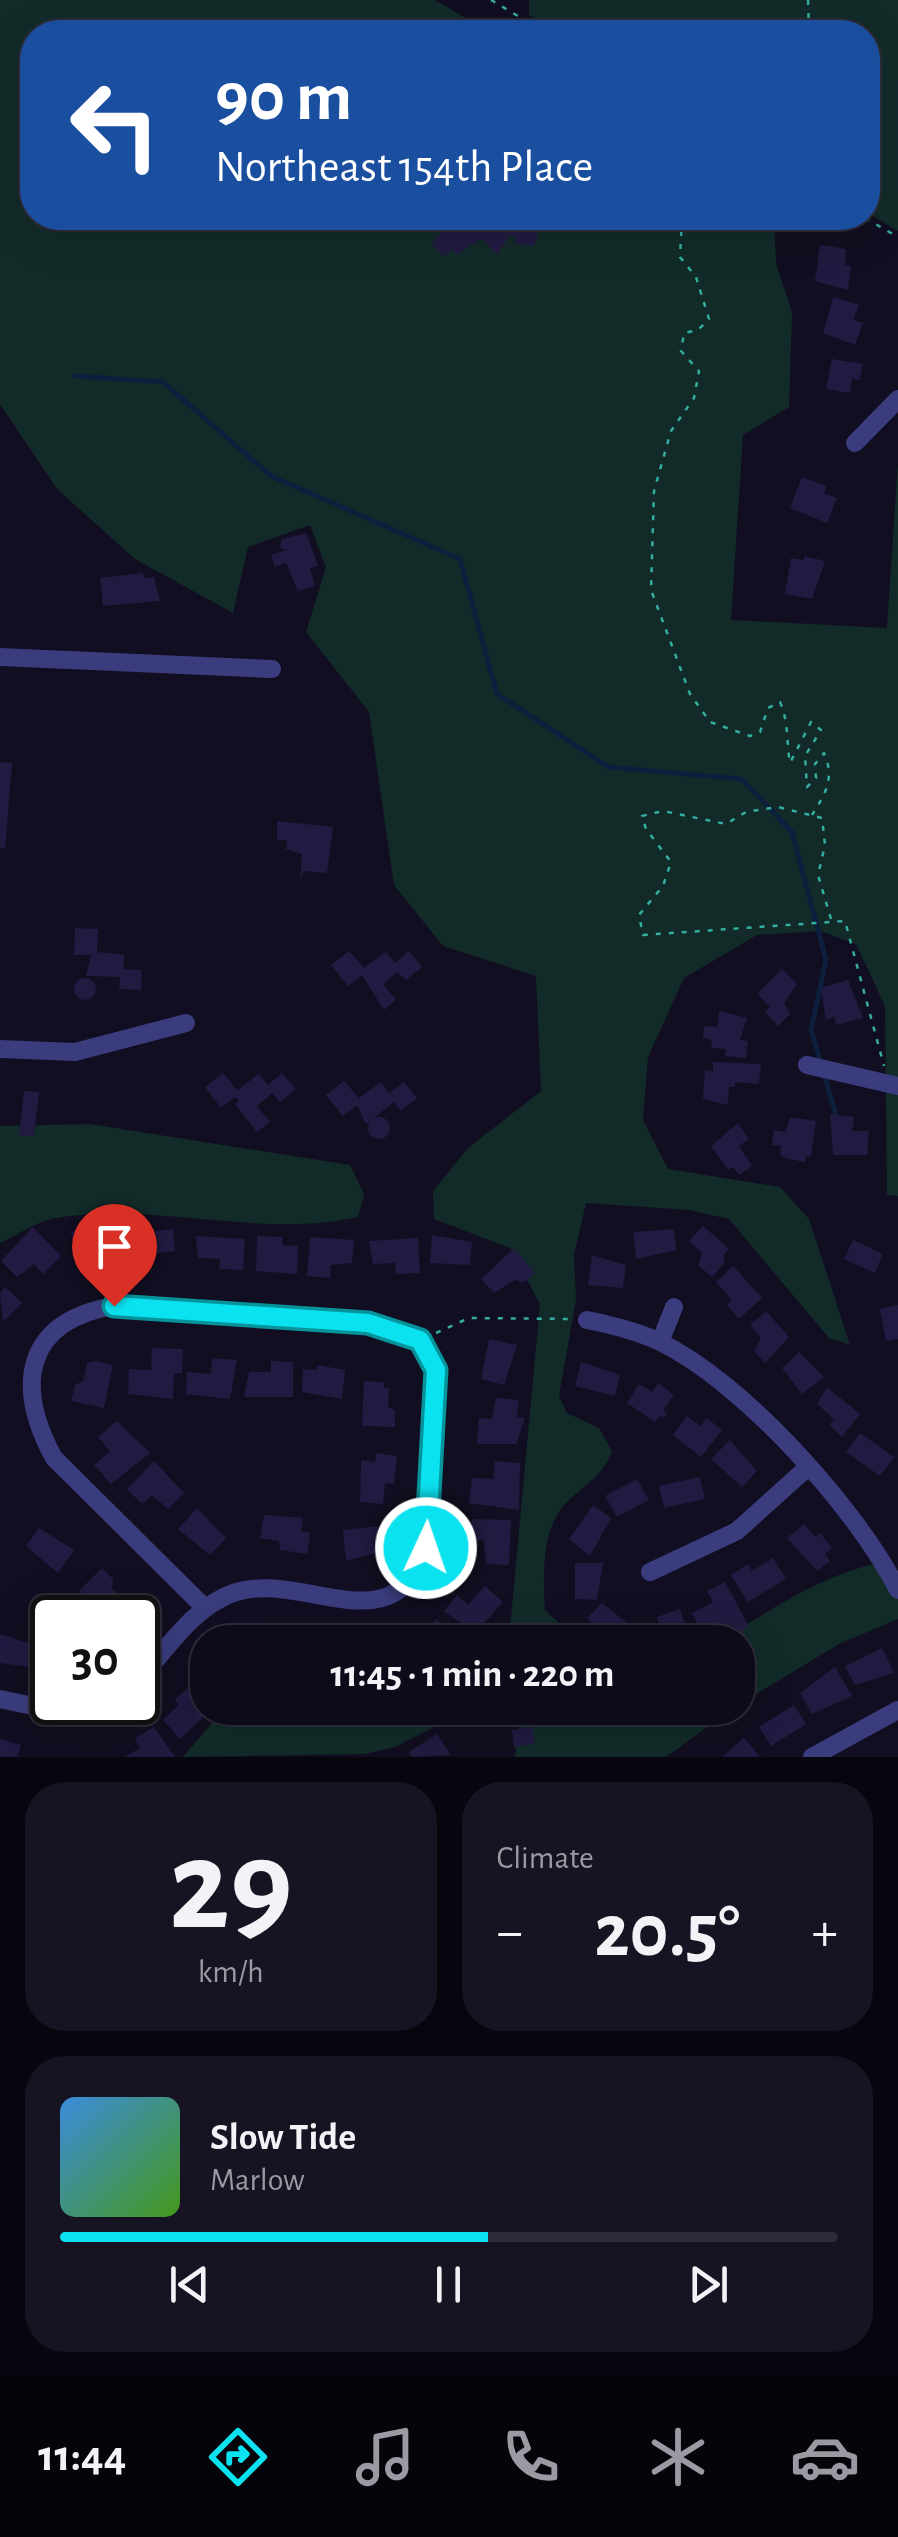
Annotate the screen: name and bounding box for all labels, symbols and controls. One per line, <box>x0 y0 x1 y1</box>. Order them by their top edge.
icon: left <box>50 60 180 190</box>
text: 90 m <box>215 63 352 133</box>
text: Northeast 154th Place <box>215 145 593 190</box>
pin <box>72 1204 157 1307</box>
icon: arrive <box>87 1219 142 1274</box>
position arrow <box>374 1496 478 1600</box>
speed limit sign: 30 <box>30 1595 160 1725</box>
text: 11:45 · 1 min · 220 m <box>330 1656 615 1694</box>
text: 29 <box>169 1823 293 1953</box>
text: Climate <box>497 1842 594 1874</box>
text: 20.5° <box>594 1895 740 1970</box>
text: − <box>497 1905 523 1960</box>
text: + <box>812 1905 838 1960</box>
text: km/h <box>198 1956 264 1988</box>
text: Slow Tide <box>210 2119 356 2157</box>
text: Marlow <box>210 2164 305 2196</box>
icon: previous <box>162 2257 217 2312</box>
icon: pause <box>421 2257 476 2312</box>
icon: next <box>681 2257 736 2312</box>
icon: directions <box>203 2422 273 2492</box>
icon: music <box>350 2422 420 2492</box>
icon: phone <box>496 2422 566 2492</box>
icon: climate <box>643 2422 713 2492</box>
icon: car <box>790 2422 860 2492</box>
text: 11:44 <box>38 2434 126 2479</box>

